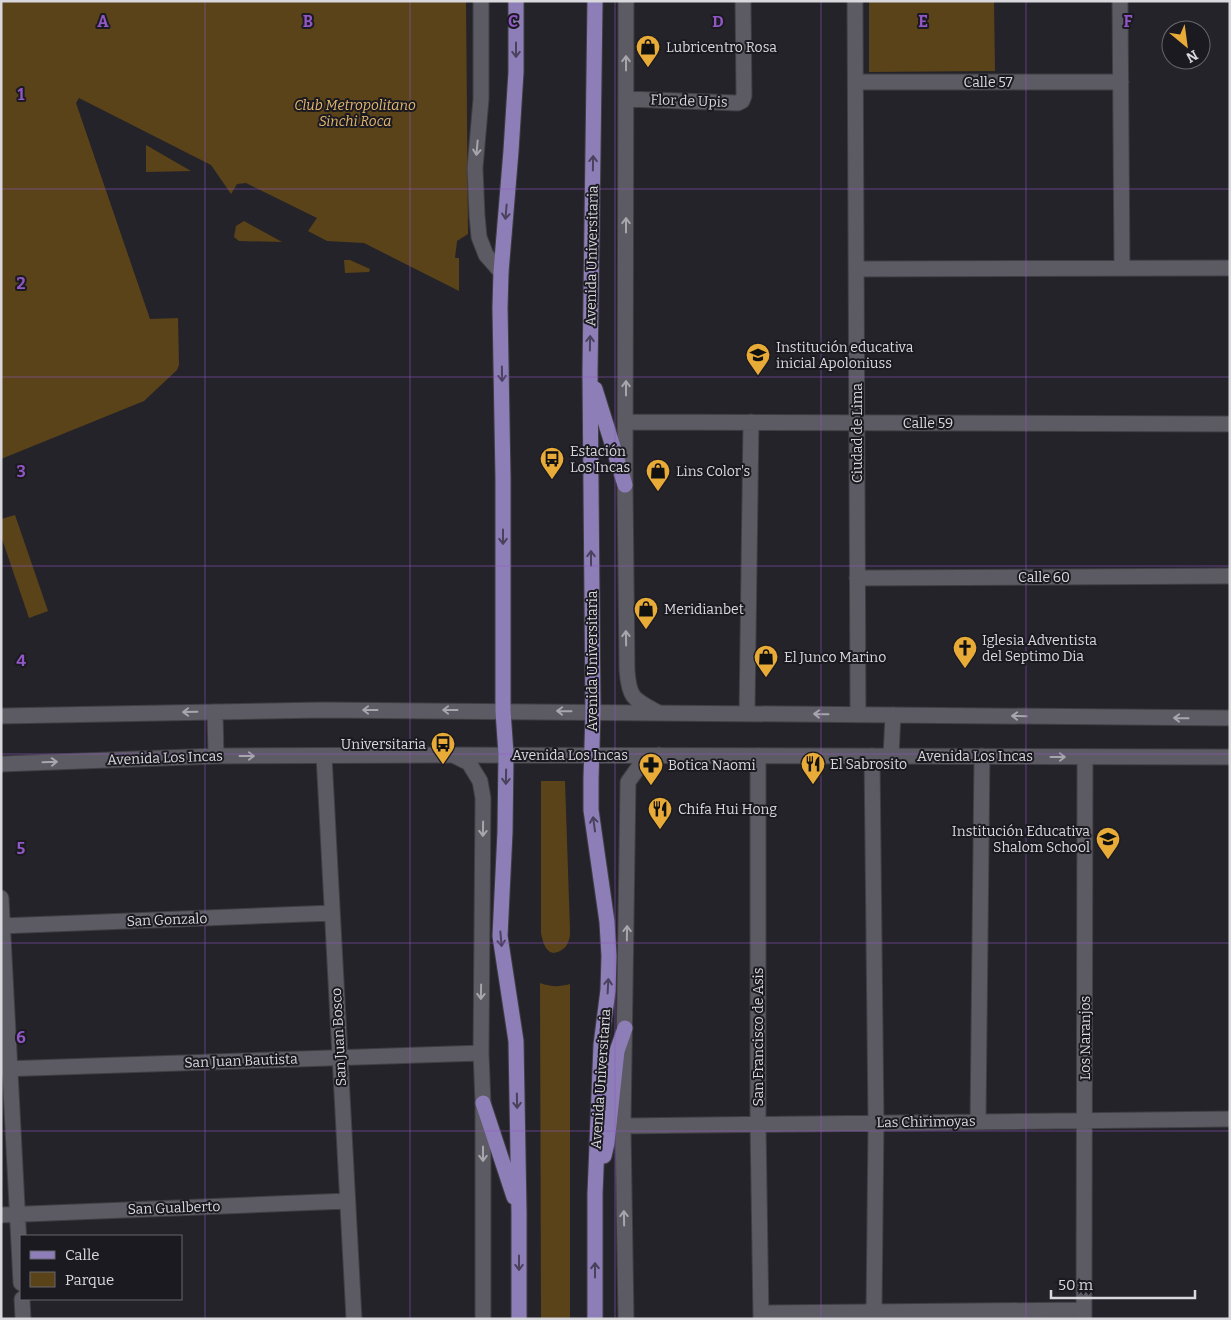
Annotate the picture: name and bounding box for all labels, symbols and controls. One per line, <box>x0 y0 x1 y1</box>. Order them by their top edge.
text: A <box>97 12 109 31</box>
text: B <box>303 12 313 31</box>
text: C <box>508 12 518 31</box>
text: D <box>712 12 724 31</box>
text: E <box>918 12 928 31</box>
text: F <box>1124 12 1133 31</box>
north arrow <box>1161 20 1211 70</box>
shop icon: Lubricentro Rosa <box>635 34 661 68</box>
place label: Lubricentro Rosa <box>666 39 777 56</box>
one-way arrow <box>511 42 521 58</box>
text: N <box>1183 46 1201 66</box>
one-way arrow <box>621 55 631 71</box>
street label: Calle 57 <box>963 74 1013 91</box>
text: 1 <box>18 85 25 104</box>
street label: Flor de Upis <box>650 91 728 111</box>
park label: Club Metropolitano Sinchi Roca <box>294 97 416 130</box>
one-way arrow <box>472 139 482 155</box>
one-way arrow <box>588 155 598 172</box>
street label: Avenida Universitaria <box>582 185 602 327</box>
one-way arrow <box>502 204 511 220</box>
one-way arrow <box>621 217 631 234</box>
text: 2 <box>16 274 26 293</box>
one-way arrow <box>586 335 595 351</box>
place label: Institución educativa inicial Apoloniuss <box>776 339 914 372</box>
school or university icon: Institución educativa inicial Apoloniuss <box>745 342 771 376</box>
one-way arrow <box>497 366 507 382</box>
one-way arrow <box>621 380 631 396</box>
street label: Ciudad de Lima <box>849 383 866 483</box>
street label: Calle 59 <box>903 415 953 432</box>
place label: Estación Los Incas <box>570 443 630 476</box>
bus stop icon: Estación Los Incas <box>539 446 565 480</box>
shop icon: Lins Color's <box>645 458 671 492</box>
text: 3 <box>16 462 26 481</box>
place label: Lins Color's <box>676 463 750 480</box>
one-way arrow <box>498 528 508 545</box>
one-way arrow <box>587 550 596 566</box>
street label: Calle 60 <box>1018 569 1070 586</box>
street label: Avenida Universitaria <box>584 590 601 731</box>
shop icon: Meridianbet <box>633 596 659 630</box>
place label: Meridianbet <box>664 601 744 618</box>
one-way arrow <box>621 630 631 646</box>
place label: Iglesia Adventista del Septimo Dia <box>982 632 1097 665</box>
church icon: Iglesia Adventista del Septimo Dia <box>952 635 978 669</box>
shop icon: El Junco Marino <box>753 644 779 678</box>
place label: El Junco Marino <box>784 649 886 666</box>
text: 4 <box>16 651 26 670</box>
one-way arrow <box>363 705 379 715</box>
one-way arrow <box>442 705 458 715</box>
one-way arrow <box>556 706 572 716</box>
one-way arrow <box>183 708 199 717</box>
one-way arrow <box>813 709 830 719</box>
one-way arrow <box>1011 711 1027 721</box>
one-way arrow <box>1173 713 1190 723</box>
bus stop icon: Universitaria <box>430 731 456 765</box>
place label: Universitaria <box>341 736 426 753</box>
street label: Avenida Los Incas <box>107 747 223 769</box>
street label: Avenida Los Incas <box>512 747 628 764</box>
street label: Avenida Los Incas <box>917 748 1033 765</box>
one-way arrow <box>239 751 255 761</box>
restaurant icon: El Sabrosito <box>800 751 826 785</box>
pharmacy icon: Botica Naomi <box>638 752 664 786</box>
one-way arrow <box>1050 752 1066 762</box>
place label: El Sabrosito <box>830 756 907 773</box>
place label: Botica Naomi <box>668 757 756 774</box>
one-way arrow <box>42 758 58 767</box>
one-way arrow <box>501 769 510 785</box>
restaurant icon: Chifa Hui Hong <box>647 796 673 830</box>
place label: Chifa Hui Hong <box>678 801 777 818</box>
one-way arrow <box>588 816 598 832</box>
one-way arrow <box>478 821 487 837</box>
place label: Institución Educativa Shalom School <box>952 823 1090 856</box>
school or university icon: Institución Educativa Shalom School <box>1095 826 1121 860</box>
text: 5 <box>17 839 26 858</box>
street label: San Gonzalo <box>126 910 208 930</box>
one-way arrow <box>622 925 631 941</box>
one-way arrow <box>496 931 506 947</box>
street label: San Francisco de Asis <box>750 968 767 1106</box>
one-way arrow <box>603 978 612 994</box>
one-way arrow <box>476 984 486 1000</box>
street label: San Juan Bosco <box>328 987 350 1087</box>
street label: Los Naranjos <box>1077 996 1094 1080</box>
street label: Avenida Universitaria <box>588 1008 614 1150</box>
text: 6 <box>16 1028 26 1047</box>
street label: San Juan Bautista <box>184 1051 298 1071</box>
one-way arrow <box>512 1092 522 1108</box>
street label: Las Chirimoyas <box>876 1113 976 1131</box>
one-way arrow <box>478 1146 488 1162</box>
street label: San Gualberto <box>127 1198 221 1218</box>
one-way arrow <box>619 1210 629 1226</box>
legend <box>20 1235 182 1300</box>
text: Calle <box>65 1246 99 1264</box>
one-way arrow <box>514 1254 524 1271</box>
one-way arrow <box>590 1262 600 1278</box>
scale bar <box>1051 1268 1195 1300</box>
text: Parque <box>65 1271 114 1289</box>
text: 50 m <box>1058 1276 1094 1294</box>

